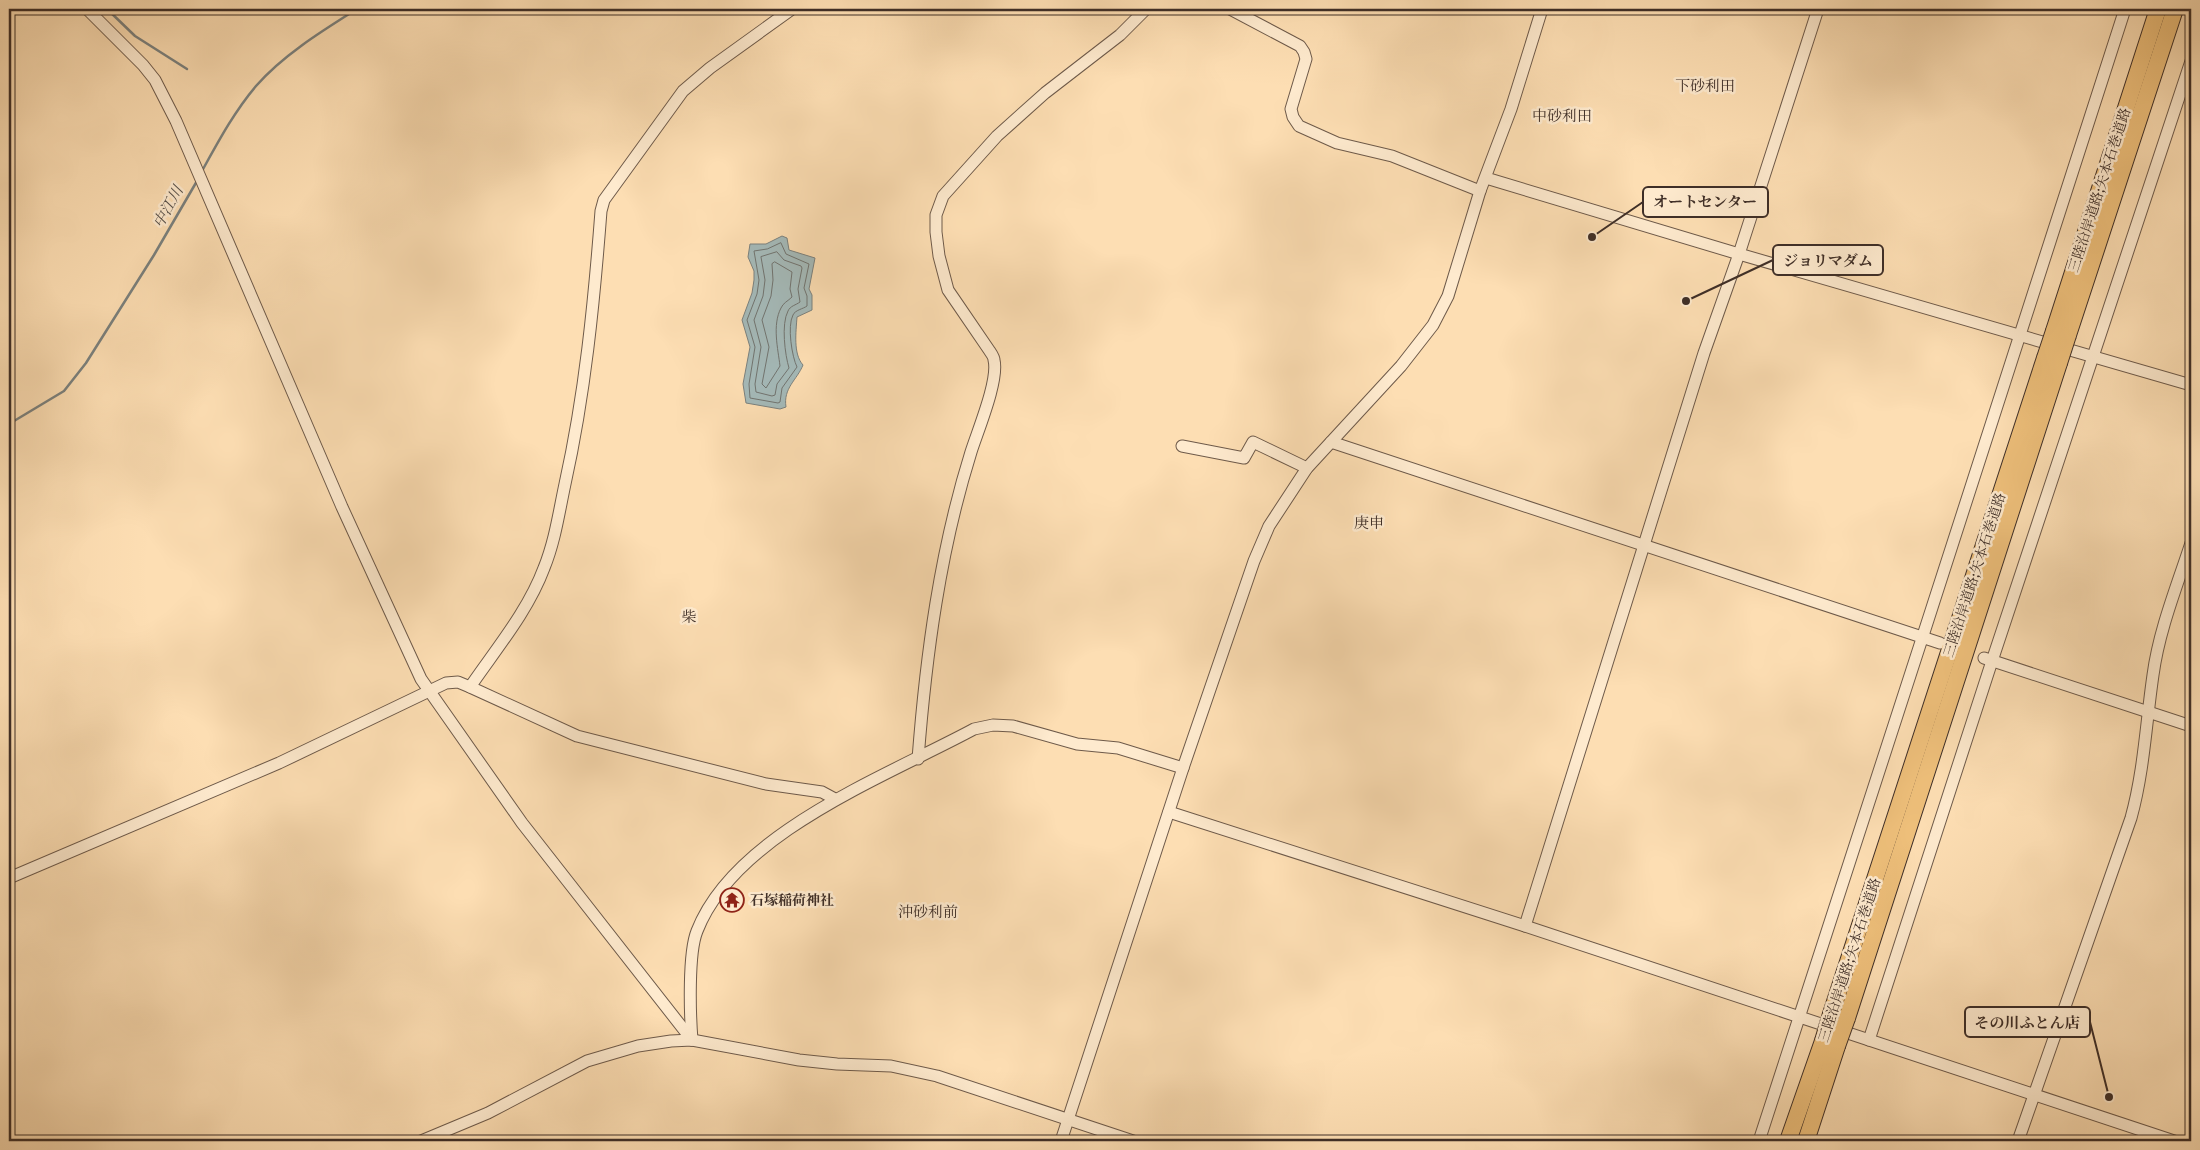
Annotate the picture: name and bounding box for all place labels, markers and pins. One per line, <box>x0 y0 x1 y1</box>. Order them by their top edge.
callout: オートセンター <box>1643 187 1768 217</box>
callout: ジョリマダム <box>1773 245 1883 275</box>
temple icon: 石塚稲荷神社 <box>719 887 745 913</box>
place label: 石塚稲荷神社 <box>750 891 834 909</box>
callout: その川ふとん店 <box>1965 1007 2090 1037</box>

